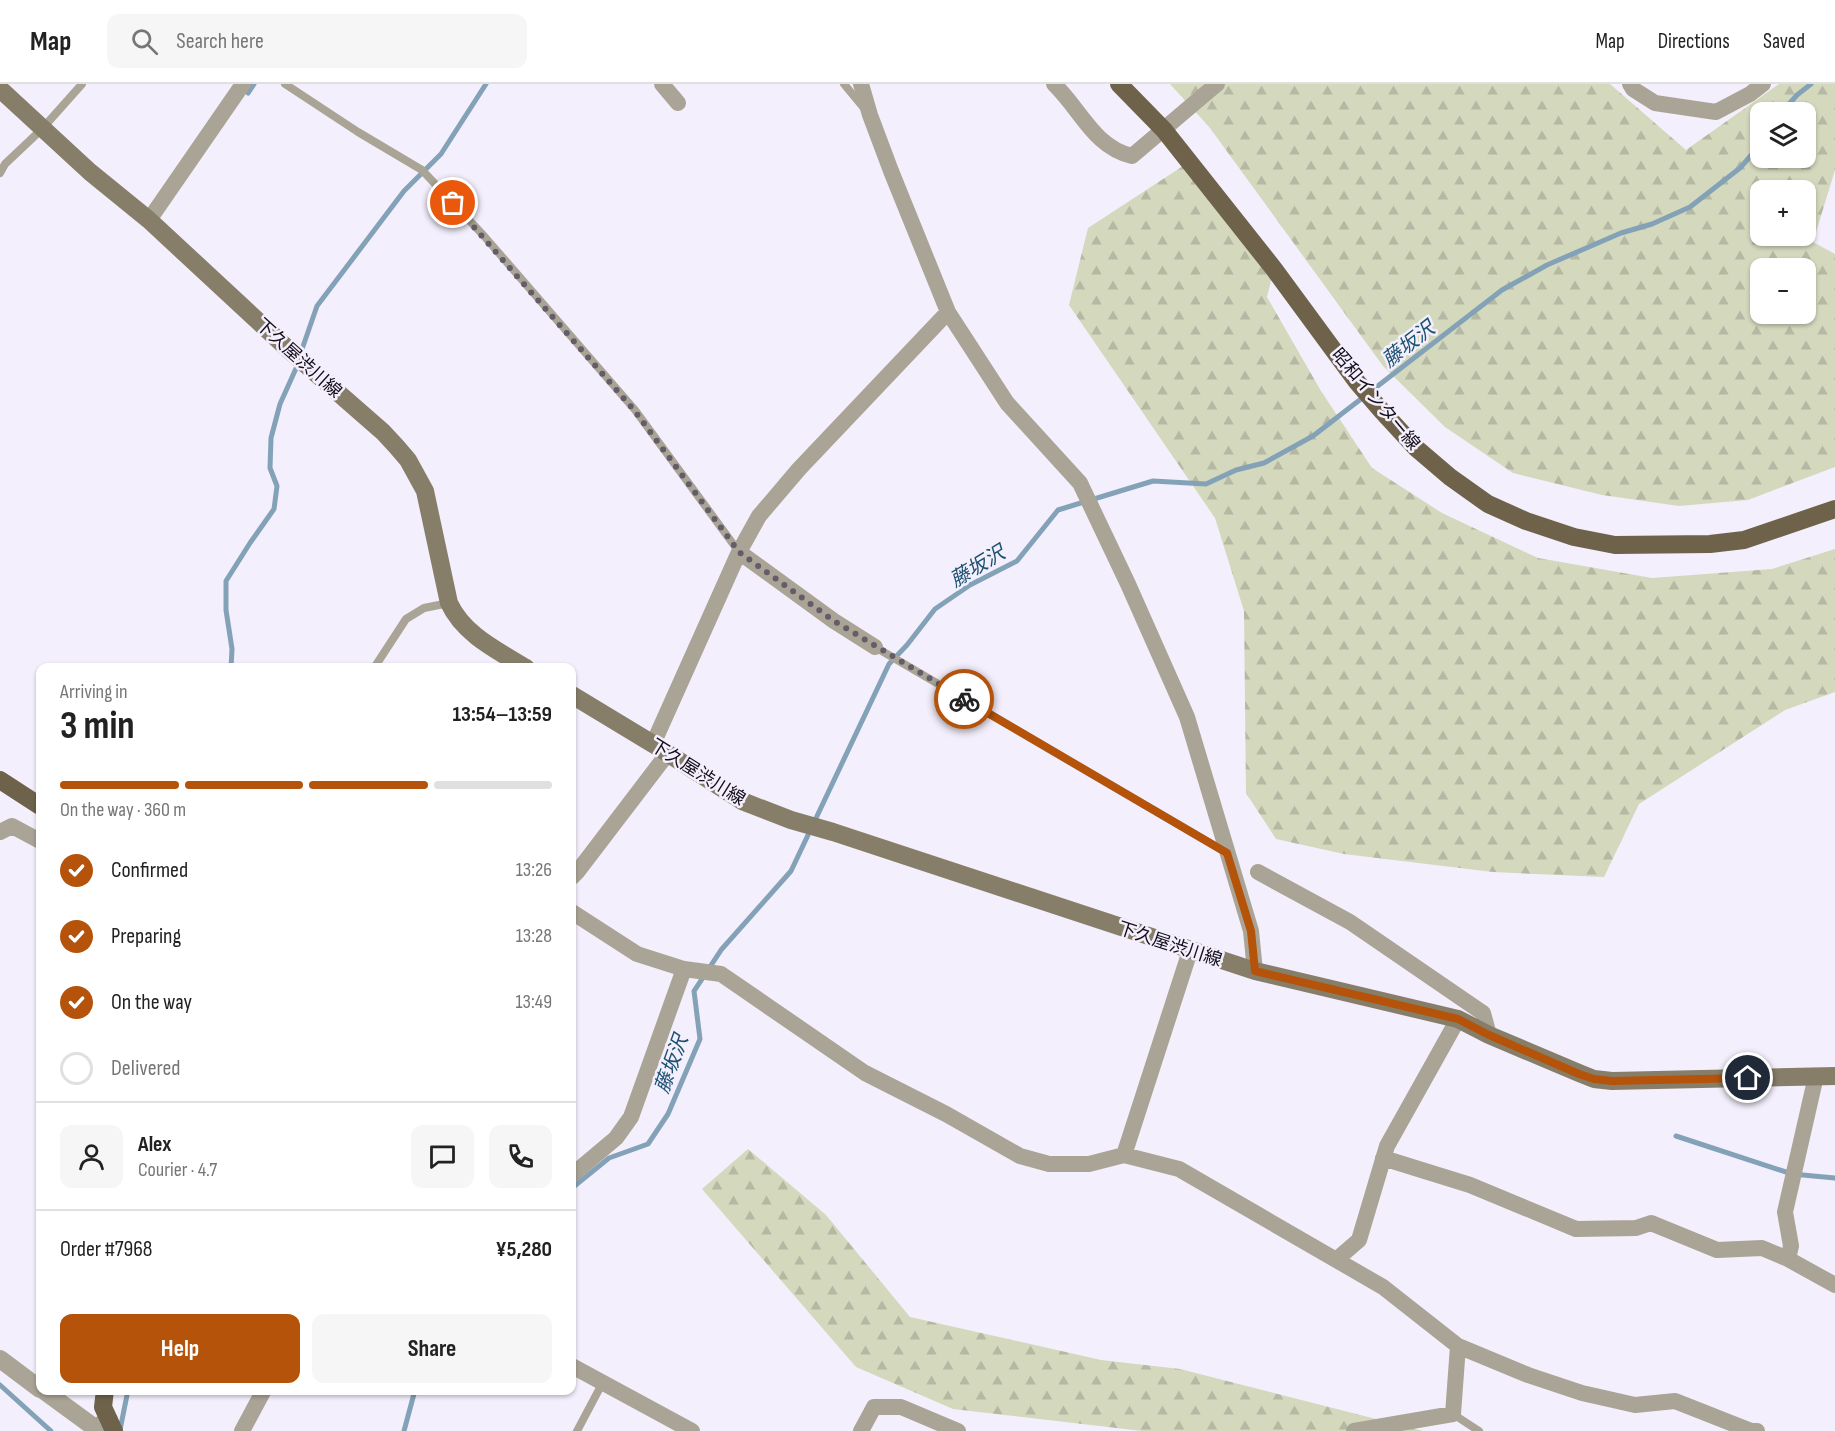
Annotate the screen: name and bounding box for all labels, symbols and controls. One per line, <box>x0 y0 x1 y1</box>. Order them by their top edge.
search box <box>107 14 527 68</box>
text: Map <box>30 25 71 58</box>
icon: search <box>128 25 161 58</box>
text: Search here <box>176 28 264 55</box>
text: Map <box>1595 29 1625 54</box>
text: Directions <box>1658 29 1730 54</box>
text: Saved <box>1763 29 1805 54</box>
map controls <box>1750 102 1816 324</box>
button: layers <box>1750 102 1816 168</box>
pin <box>427 177 478 228</box>
button: + <box>1750 180 1816 246</box>
icon: bag <box>436 186 469 219</box>
button: − <box>1750 258 1816 324</box>
street label: 下久屋渋川線 <box>252 314 346 402</box>
water label: 藤坂沢 <box>1378 315 1442 373</box>
street label: 昭和インター線 <box>1327 344 1424 454</box>
water label: 藤坂沢 <box>946 540 1012 593</box>
courier <box>934 669 994 729</box>
text: Arriving in <box>60 680 128 704</box>
icon: bike <box>948 683 981 716</box>
text: 13:54–13:59 <box>452 701 552 728</box>
text: 3 min <box>60 703 135 750</box>
street label: 下久屋渋川線 <box>646 735 749 810</box>
text: On the way · 360 m <box>60 798 186 822</box>
icon: check <box>60 854 93 887</box>
text: Confirmed <box>111 857 188 884</box>
text: 13:26 <box>516 858 552 882</box>
street label: 下久屋渋川線 <box>1115 918 1224 971</box>
icon: check <box>60 920 93 953</box>
text: Preparing <box>111 923 181 950</box>
text: 13:28 <box>516 924 552 948</box>
icon: check <box>60 986 93 1019</box>
text: On the way <box>111 989 192 1016</box>
text: 13:49 <box>516 990 552 1014</box>
water label: 藤坂沢 <box>650 1029 695 1097</box>
pin <box>1722 1052 1773 1103</box>
text: Delivered <box>111 1055 180 1082</box>
icon: home <box>1731 1061 1764 1094</box>
button: person <box>60 1125 123 1188</box>
button: chat <box>411 1125 474 1188</box>
button: phone <box>489 1125 552 1188</box>
text: Alex <box>138 1131 171 1158</box>
text: Courier · 4.7 <box>138 1158 217 1182</box>
text: Order #7968 <box>60 1236 152 1263</box>
text: ¥5,280 <box>495 1236 552 1263</box>
button: Help <box>60 1314 300 1383</box>
button: Share <box>312 1314 552 1383</box>

